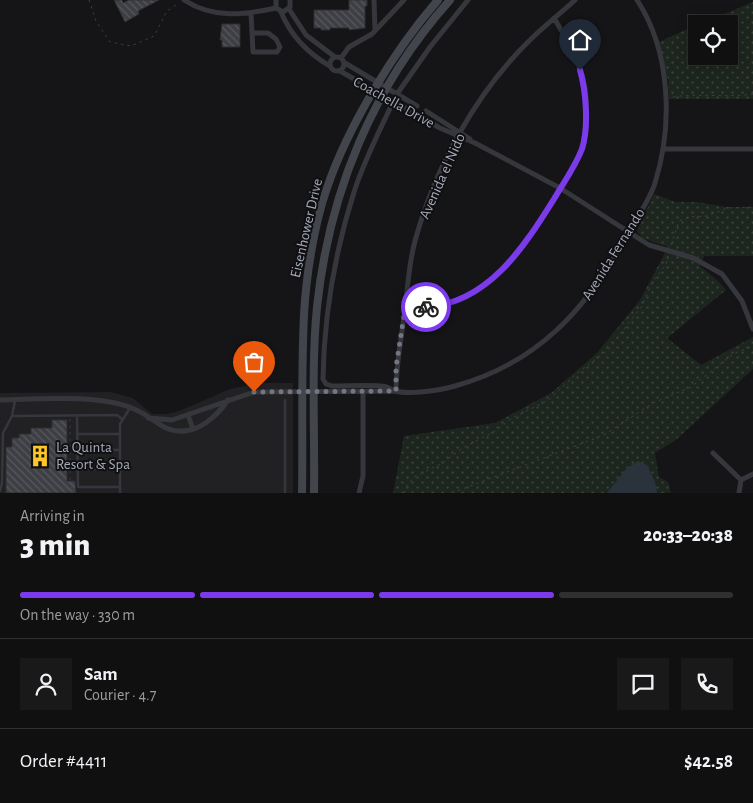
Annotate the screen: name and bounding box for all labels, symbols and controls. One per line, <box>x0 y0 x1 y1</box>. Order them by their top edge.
map controls <box>688 15 738 65</box>
button: locate <box>688 15 738 65</box>
pin <box>559 19 601 70</box>
icon: home <box>566 26 594 54</box>
street label: Coachella Drive <box>351 74 437 131</box>
street label: Avenida el Nido <box>417 131 468 221</box>
street label: Eisenhower Drive <box>288 177 325 279</box>
street label: Avenida Fernando <box>579 206 648 303</box>
courier <box>401 282 451 332</box>
icon: bike <box>412 293 440 321</box>
pin <box>233 341 275 392</box>
icon: bag <box>240 348 268 376</box>
place label: La Quinta Resort & Spa <box>56 440 130 472</box>
building icon: La Quinta Resort & Spa <box>27 443 53 469</box>
text: Arriving in <box>20 508 85 524</box>
text: 20:33–20:38 <box>643 526 733 545</box>
text: 3 min <box>20 529 90 561</box>
text: On the way · 330 m <box>20 607 135 623</box>
button: person <box>20 658 72 710</box>
button: chat <box>617 658 669 710</box>
button: phone <box>681 658 733 710</box>
text: Sam <box>84 665 118 684</box>
text: Courier · 4.7 <box>84 687 156 703</box>
text: Order #4411 <box>20 752 107 771</box>
text: $42.58 <box>684 752 733 771</box>

